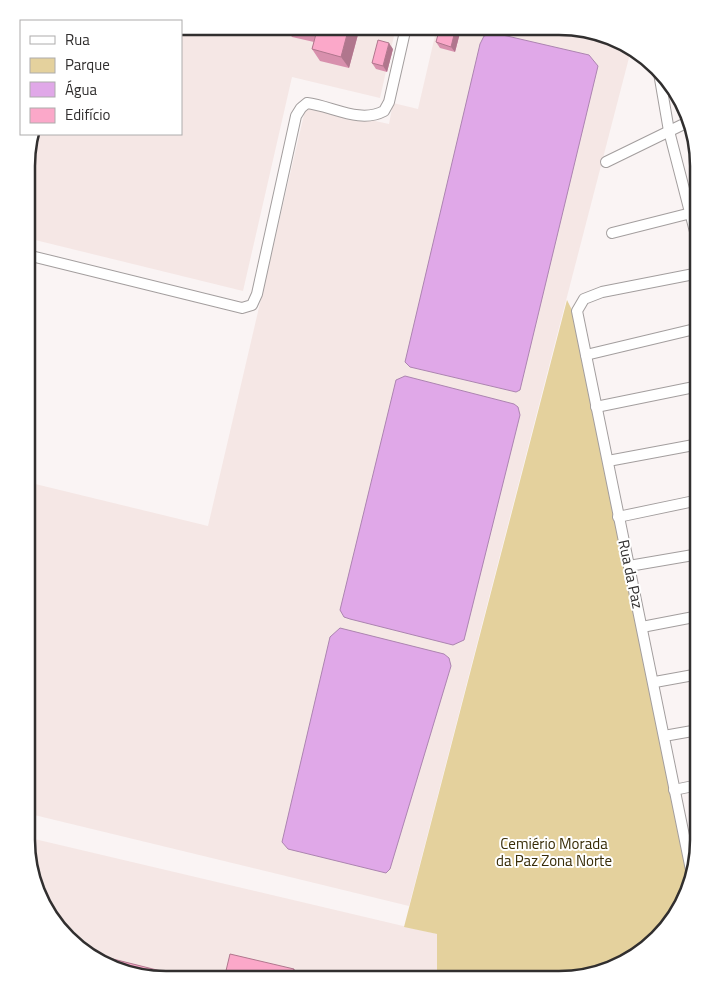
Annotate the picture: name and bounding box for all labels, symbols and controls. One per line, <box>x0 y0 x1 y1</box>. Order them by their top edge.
legend <box>20 20 182 135</box>
text: Rua <box>65 28 90 51</box>
text: Parque <box>65 53 110 76</box>
text: Água <box>65 78 97 101</box>
text: Edifício <box>65 103 110 126</box>
street label: Rua da Paz <box>612 537 650 611</box>
park label: Cemiério Morada da Paz Zona Norte <box>496 832 612 872</box>

